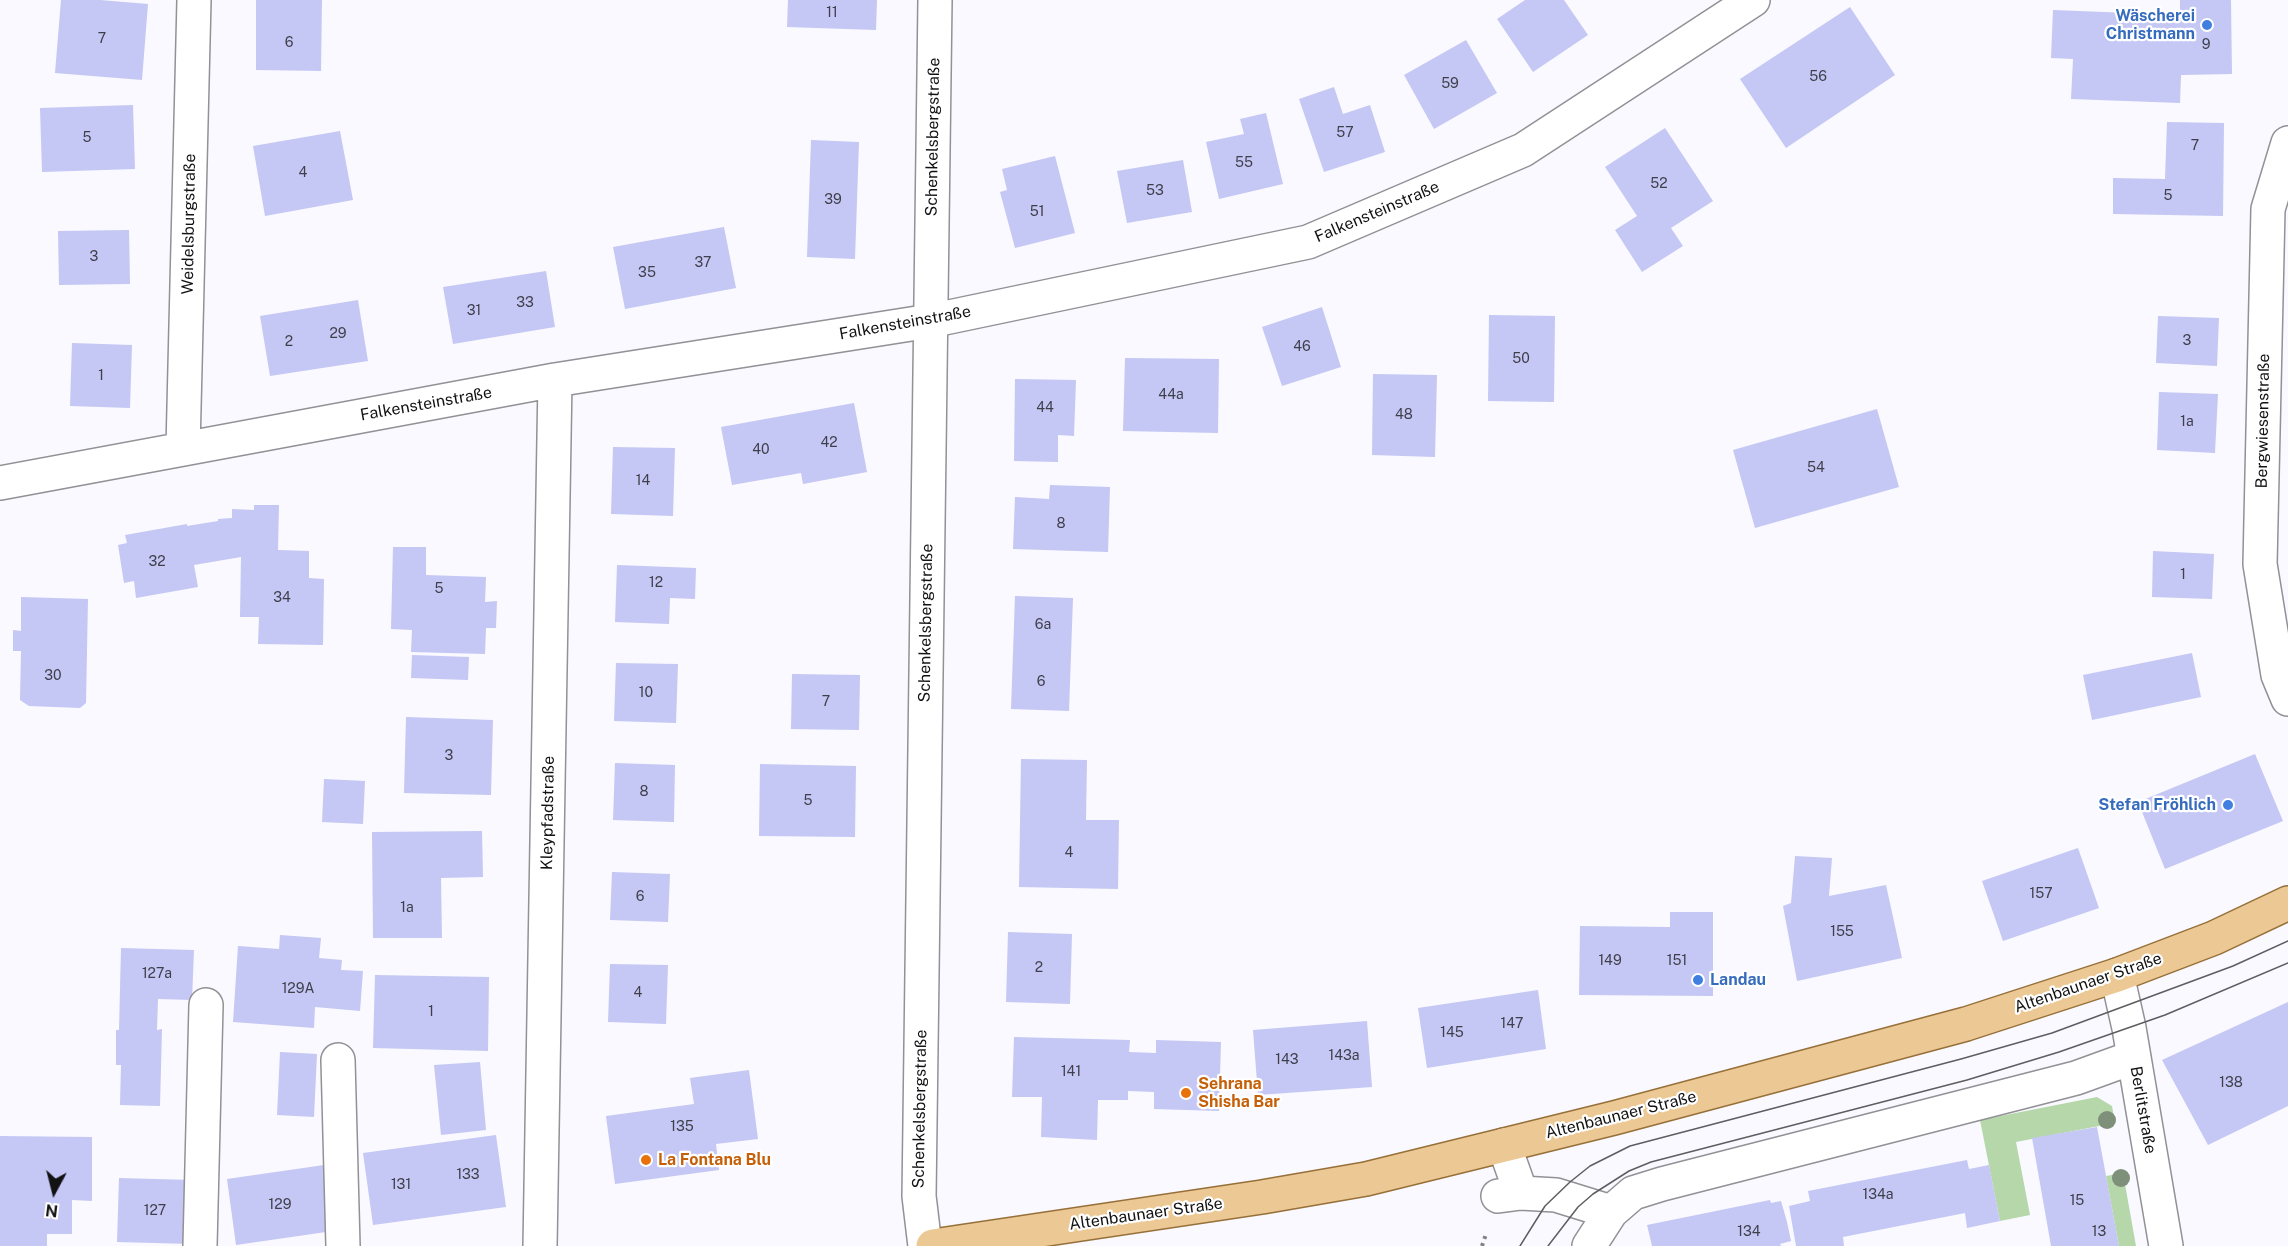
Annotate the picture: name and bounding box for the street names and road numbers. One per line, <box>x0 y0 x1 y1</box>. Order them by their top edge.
street label: Schenkelsbergstraße <box>922 57 944 217</box>
street label: Weidelsburgstraße <box>178 153 200 295</box>
street label: Falkensteinstraße <box>1312 177 1442 247</box>
street label: Falkensteinstraße <box>838 302 972 344</box>
street label: Bergwiesenstraße <box>2252 353 2274 489</box>
street label: Falkensteinstraße <box>359 383 493 425</box>
street label: Schenkelsbergstraße <box>915 543 937 703</box>
street label: Kleypfadstraße <box>537 756 559 870</box>
street label: Altenbaunaer Straße <box>2012 949 2164 1017</box>
street label: Schenkelsbergstraße <box>909 1029 931 1189</box>
street label: Berlitstraße <box>2126 1065 2160 1155</box>
street label: Altenbaunaer Straße <box>1544 1087 1698 1143</box>
street label: Altenbaunaer Straße <box>1068 1194 1224 1234</box>

